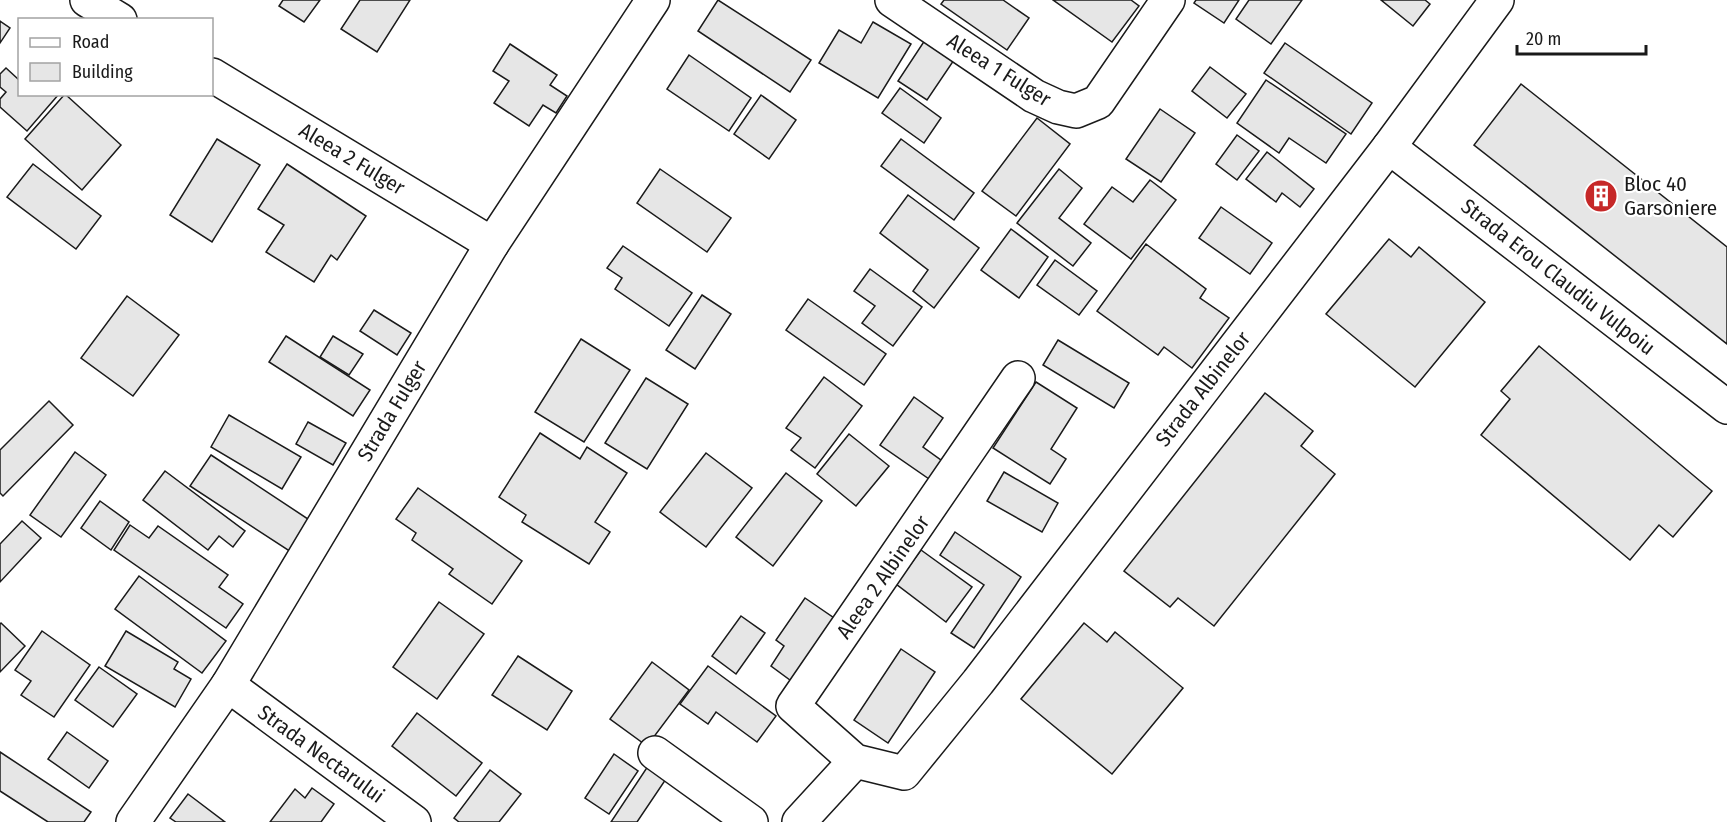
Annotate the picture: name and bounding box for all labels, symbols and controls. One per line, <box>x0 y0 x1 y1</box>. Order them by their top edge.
legend <box>18 18 213 96</box>
scale bar <box>1517 18 1646 56</box>
street label: Aleea 1 Fulger <box>942 28 1056 113</box>
text: 20 m <box>1526 28 1561 50</box>
text: Road <box>72 31 109 53</box>
text: Building <box>72 61 133 83</box>
street label: Aleea 2 Fulger <box>294 117 410 201</box>
place label: Bloc 40 Garsoniere <box>1624 171 1717 221</box>
building icon: Bloc 40 Garsoniere <box>1583 178 1619 214</box>
street label: Strada Erou Claudiu Vulpoiu <box>1456 193 1660 361</box>
street label: Strada Albinelor <box>1150 326 1256 452</box>
street label: Strada Fulger <box>352 355 433 466</box>
street label: Aleea 2 Albinelor <box>831 510 936 644</box>
street label: Strada Nectarului <box>253 699 389 809</box>

